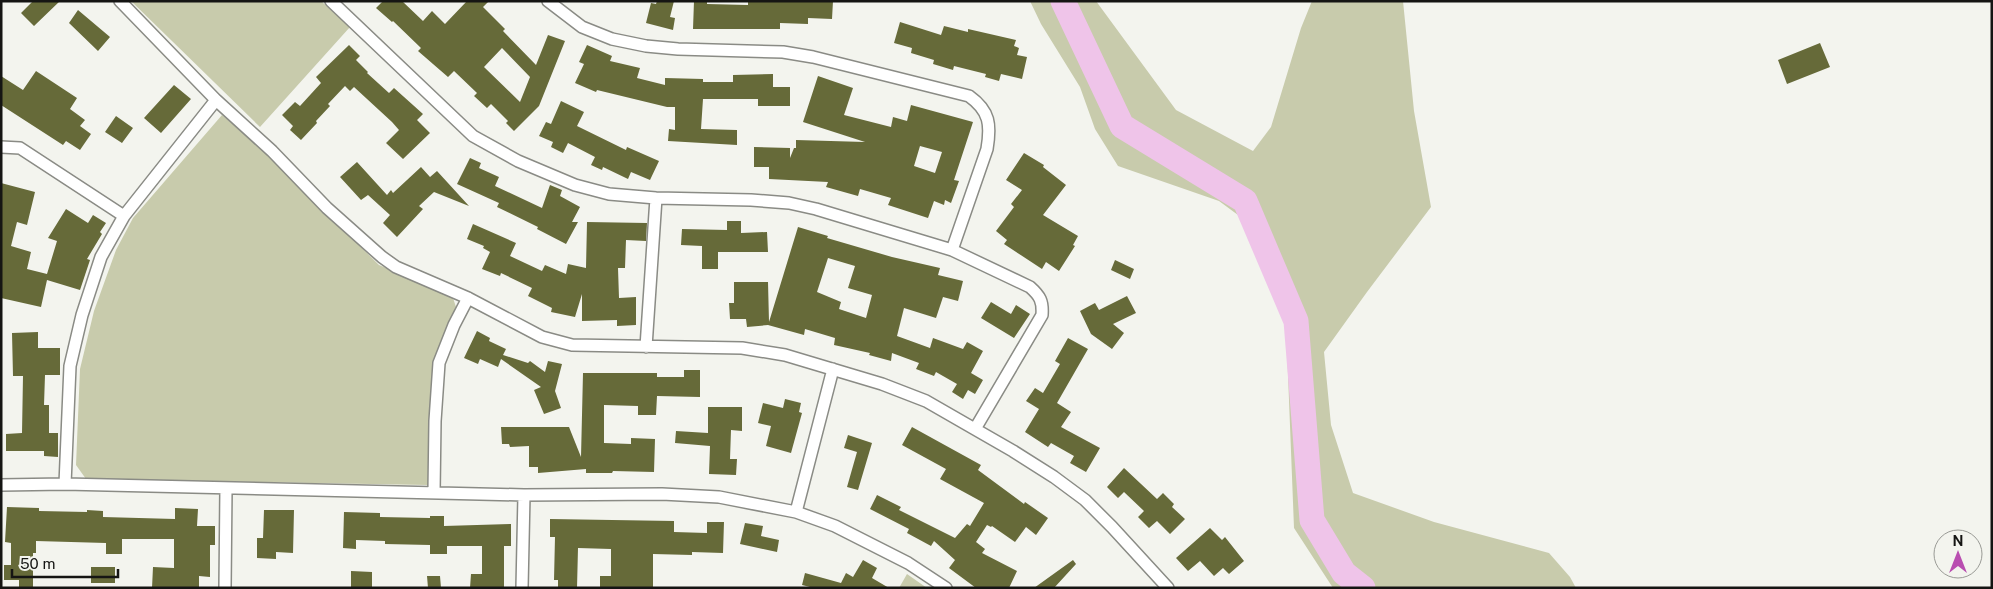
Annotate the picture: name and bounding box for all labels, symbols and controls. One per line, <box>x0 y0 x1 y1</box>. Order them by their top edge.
north arrow <box>1933 529 1983 579</box>
text: N <box>1953 533 1963 549</box>
scale bar <box>12 546 119 578</box>
text: 50 m <box>20 555 55 572</box>

